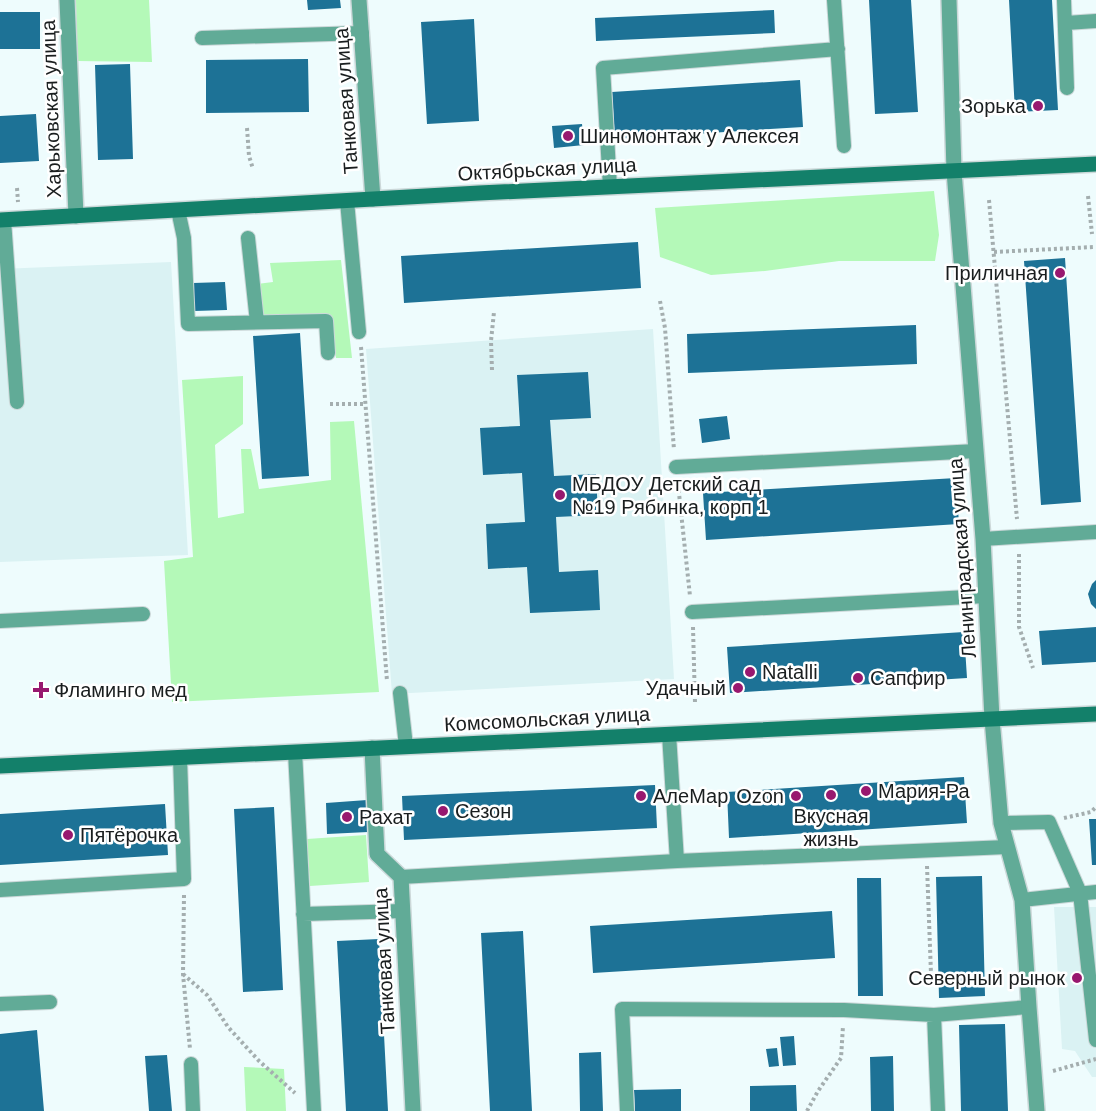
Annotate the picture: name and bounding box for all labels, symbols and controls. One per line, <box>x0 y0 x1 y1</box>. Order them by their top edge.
street label: Харьковская улица <box>37 19 65 198</box>
street label: Танковая улица <box>330 26 362 175</box>
place label: Зорька <box>961 95 1027 117</box>
marker: Зорька <box>1031 99 1045 113</box>
place label: Шиномонтаж у Алексея <box>580 125 799 147</box>
marker: Шиномонтаж у Алексея <box>561 129 575 143</box>
street label: Октябрьская улица <box>457 153 638 185</box>
place label: Приличная <box>945 262 1048 284</box>
marker: Приличная <box>1053 266 1067 280</box>
street label: Ленинградская улица <box>944 456 980 659</box>
place label: МБДОУ Детский сад №19 Рябинка, корп 1 <box>572 473 769 518</box>
marker: МБДОУ Детский сад №19 Рябинка, корп 1 <box>553 488 567 502</box>
place label: Natalli <box>762 661 818 683</box>
marker: Natalli <box>743 665 757 679</box>
place label: Сапфир <box>870 667 945 689</box>
marker: Сапфир <box>851 671 865 685</box>
place label: Удачный <box>645 677 726 699</box>
place label: Фламинго мед <box>54 679 187 701</box>
marker: Фламинго мед <box>32 681 50 699</box>
marker: Удачный <box>731 681 745 695</box>
street label: Комсомольская улица <box>444 703 651 735</box>
place label: Мария-Ра <box>878 780 970 802</box>
marker: Мария-Ра <box>859 784 873 798</box>
place label: АлеМар <box>653 785 728 807</box>
place label: Ozon <box>736 785 784 807</box>
marker: Вкусная жизнь <box>824 788 838 802</box>
marker: АлеМар <box>634 789 648 803</box>
marker: Ozon <box>789 789 803 803</box>
place label: Сезон <box>455 800 511 822</box>
marker: Сезон <box>436 804 450 818</box>
place label: Вкусная жизнь <box>793 805 869 850</box>
place label: Рахат <box>359 806 412 828</box>
marker: Рахат <box>340 810 354 824</box>
place label: Пятёрочка <box>80 824 179 846</box>
marker: Пятёрочка <box>61 828 75 842</box>
street label: Танковая улица <box>369 886 399 1035</box>
place label: Северный рынок <box>908 967 1065 989</box>
marker: Северный рынок <box>1070 971 1084 985</box>

